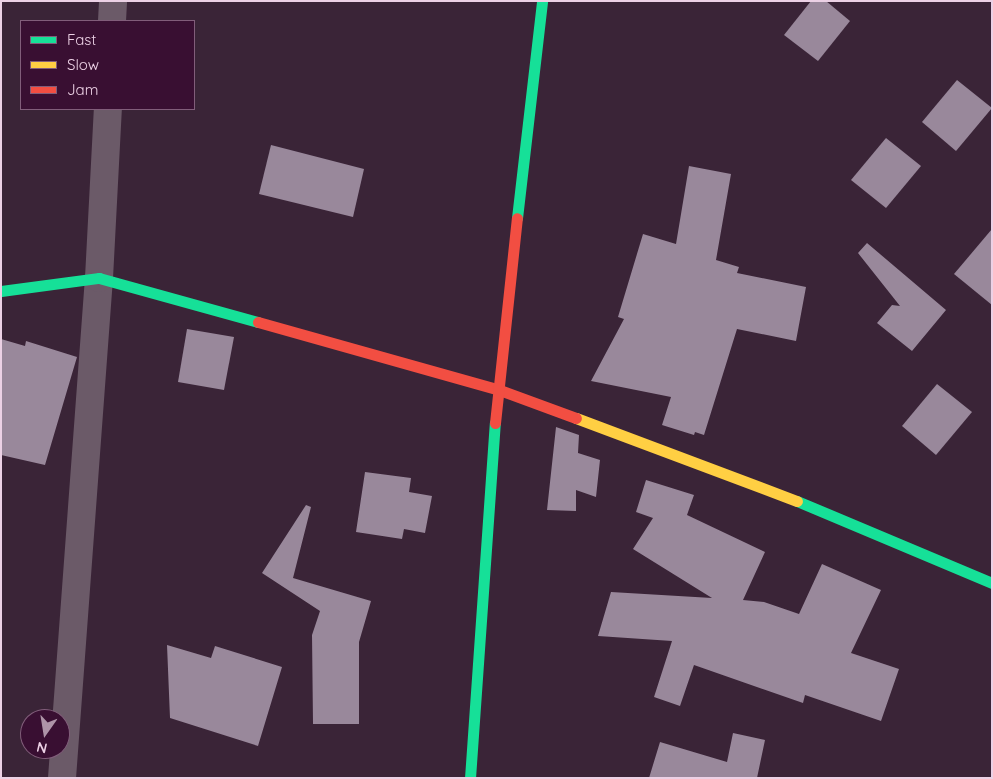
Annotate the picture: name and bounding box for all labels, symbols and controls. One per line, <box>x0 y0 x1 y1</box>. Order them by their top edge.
legend <box>20 20 195 110</box>
text: Fast <box>67 30 96 49</box>
text: Slow <box>67 55 99 74</box>
text: Jam <box>67 80 98 99</box>
north arrow <box>20 709 70 759</box>
text: N <box>35 738 49 758</box>

